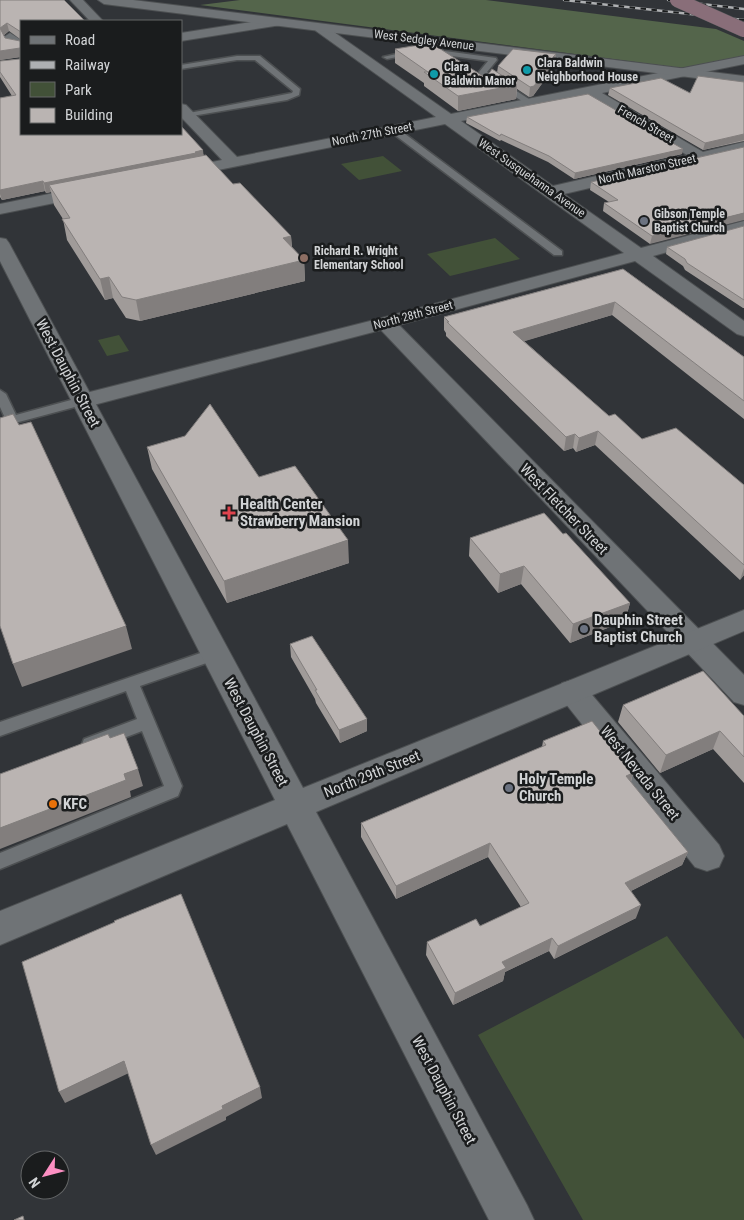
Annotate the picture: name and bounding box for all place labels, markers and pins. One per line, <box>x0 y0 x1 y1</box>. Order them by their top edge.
place label: Clara Baldwin Neighborhood House <box>537 56 638 84</box>
place label: Clara Baldwin Manor <box>444 60 515 88</box>
marker: Clara Baldwin Neighborhood House <box>521 64 533 76</box>
marker: Clara Baldwin Manor <box>428 68 440 80</box>
place label: Gibson Temple Baptist Church <box>654 207 725 235</box>
marker: Gibson Temple Baptist Church <box>638 215 650 227</box>
place label: Richard R. Wright Elementary School <box>314 244 404 272</box>
marker: Richard R. Wright Elementary School <box>298 252 310 264</box>
place label: Health Center Strawberry Mansion <box>240 495 360 530</box>
marker: Health Center Strawberry Mansion <box>222 506 236 520</box>
place label: Dauphin Street Baptist Church <box>594 611 683 646</box>
marker: Dauphin Street Baptist Church <box>578 623 590 635</box>
place label: Holy Temple Church <box>519 770 593 805</box>
marker: Holy Temple Church <box>503 782 515 794</box>
place label: KFC <box>63 795 87 813</box>
marker: KFC <box>47 798 59 810</box>

